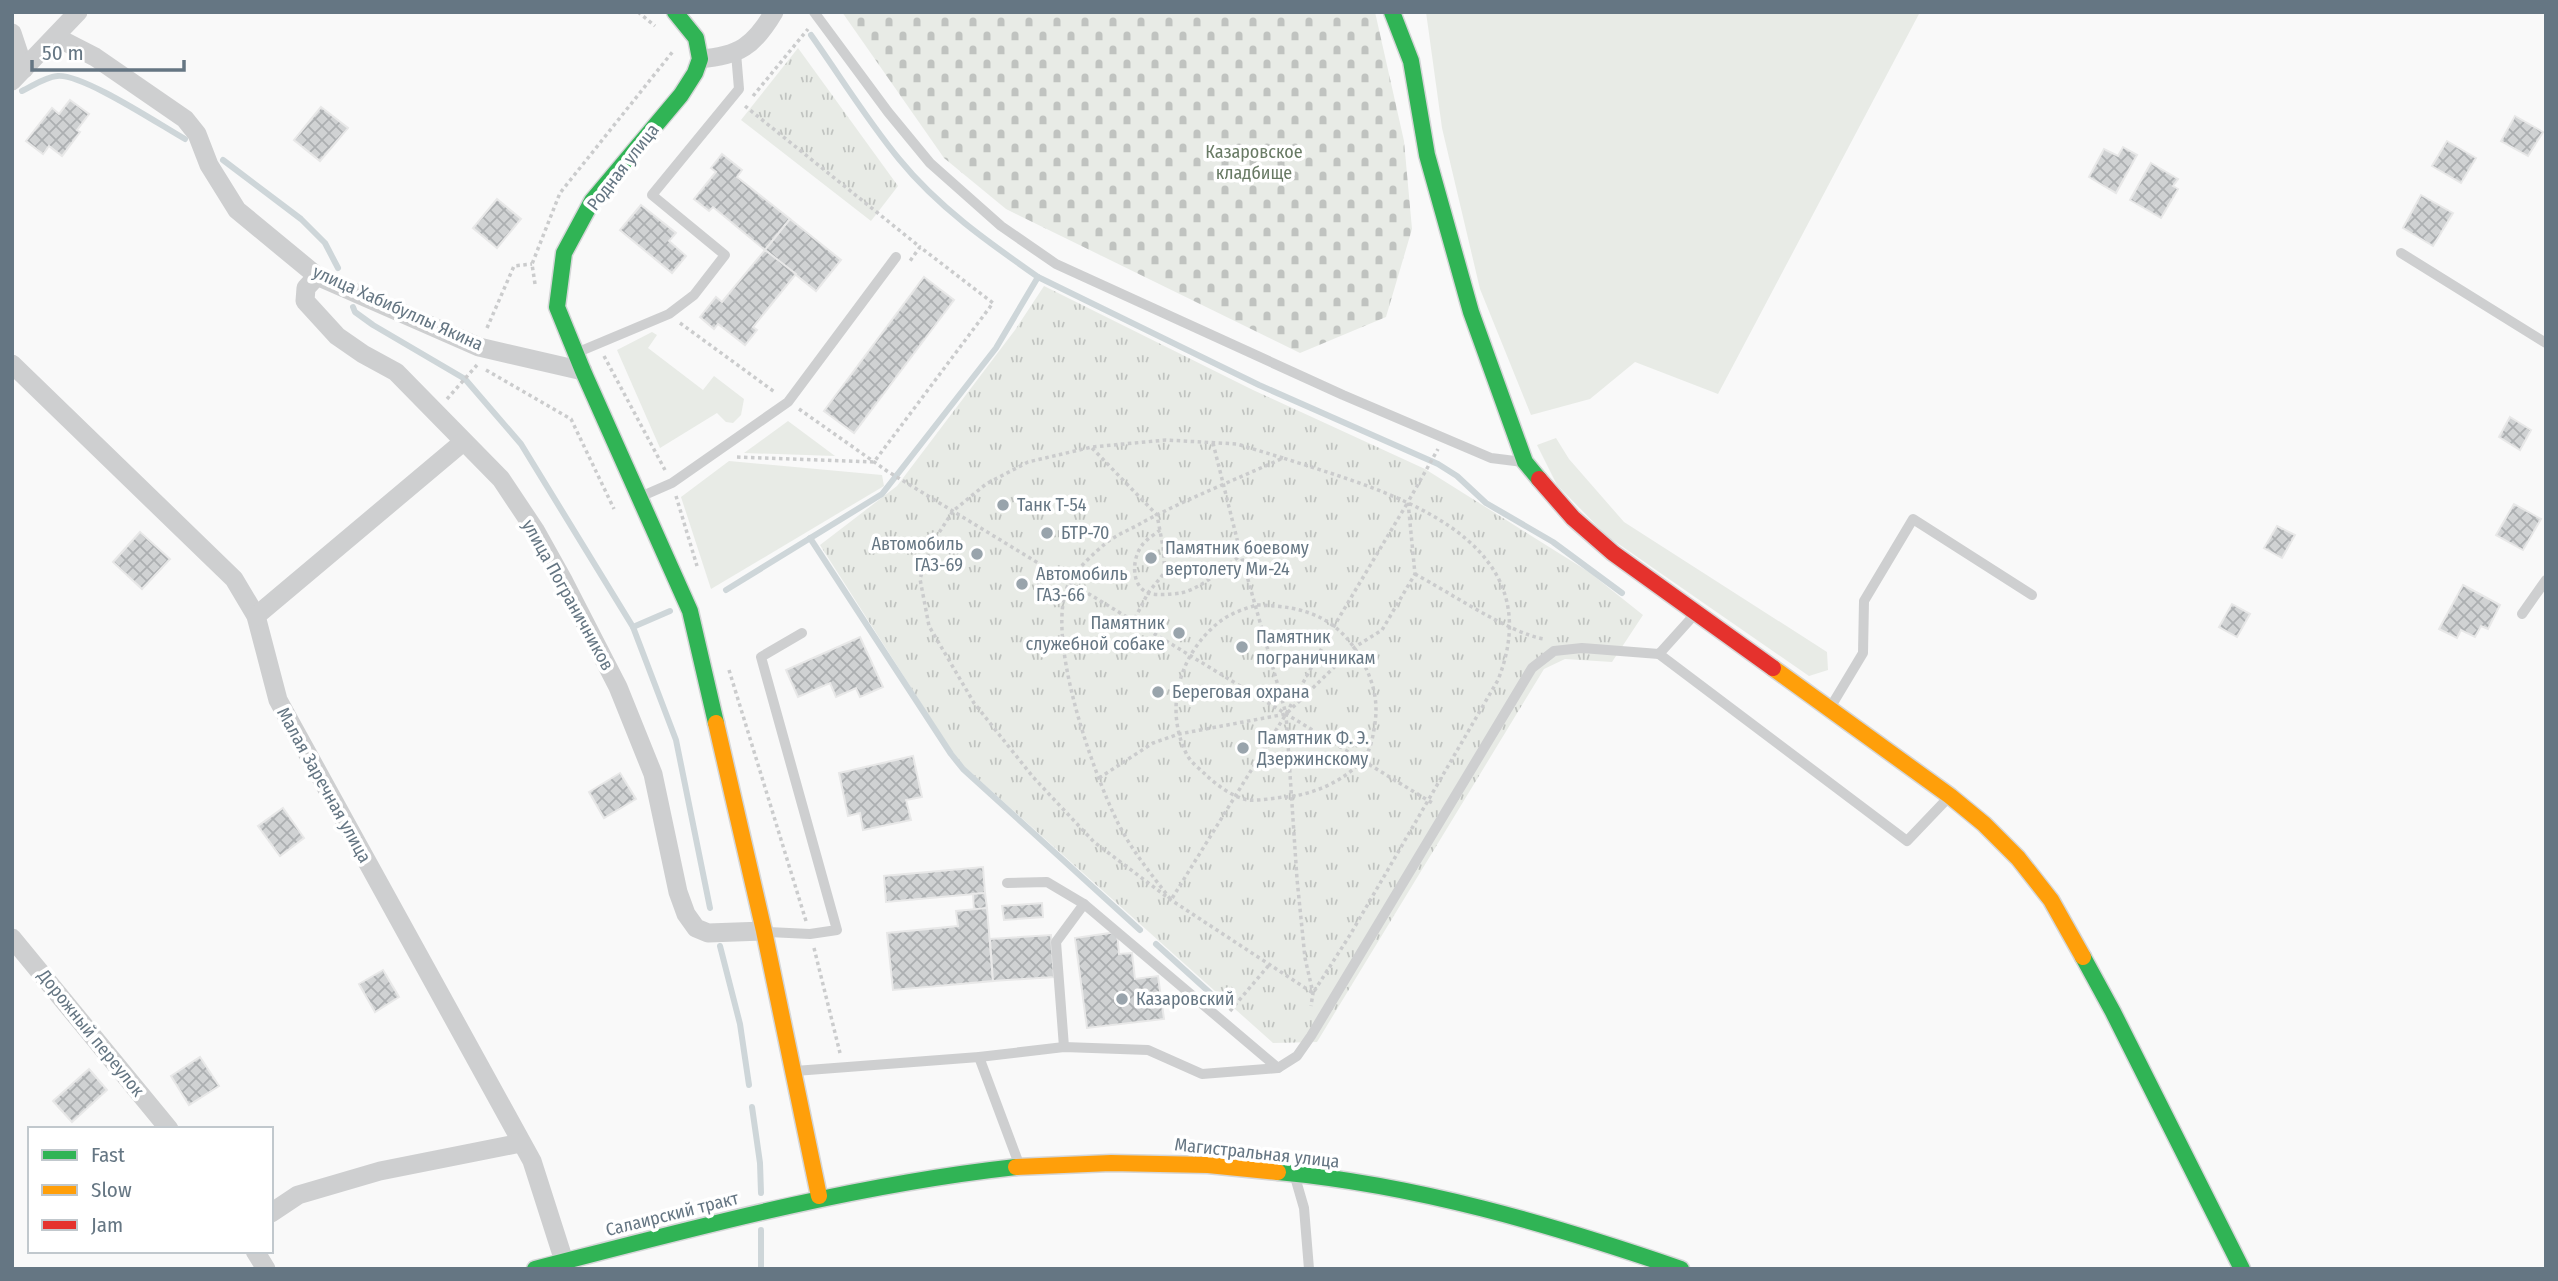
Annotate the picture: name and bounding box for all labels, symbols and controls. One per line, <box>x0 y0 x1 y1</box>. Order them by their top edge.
scale bar <box>32 28 184 72</box>
text: 50 m <box>42 40 84 66</box>
street label: Родная улица <box>582 119 664 215</box>
park label: Казаровское кладбище <box>1205 141 1303 184</box>
street label: улица Хабибуллы Якина <box>309 261 487 356</box>
place label: Танк Т-54 <box>1017 494 1087 516</box>
marker: Танк Т-54 <box>995 497 1011 513</box>
street label: улица Пограничников <box>517 516 619 674</box>
place label: БТР-70 <box>1061 522 1109 544</box>
marker: БТР-70 <box>1039 525 1055 541</box>
place label: Автомобиль ГАЗ-69 <box>872 533 963 576</box>
place label: Памятник боевому вертолету Ми-24 <box>1165 537 1309 580</box>
marker: Автомобиль ГАЗ-69 <box>969 546 985 562</box>
marker: Памятник боевому вертолету Ми-24 <box>1143 550 1159 566</box>
place label: Автомобиль ГАЗ-66 <box>1036 563 1128 606</box>
marker: Автомобиль ГАЗ-66 <box>1014 576 1030 592</box>
place label: Памятник служебной собаке <box>1025 612 1166 655</box>
marker: Памятник служебной собаке <box>1171 625 1187 641</box>
place label: Памятник пограничникам <box>1256 626 1376 669</box>
marker: Памятник пограничникам <box>1234 639 1250 655</box>
place label: Береговая охрана <box>1172 681 1310 703</box>
marker: Береговая охрана <box>1150 684 1166 700</box>
street label: Малая Заречная улица <box>272 703 376 867</box>
place label: Памятник Ф. Э. Дзержинскому <box>1256 727 1369 770</box>
marker: Памятник Ф. Э. Дзержинскому <box>1235 740 1251 756</box>
street label: Дорожный переулок <box>32 964 149 1101</box>
place label: Казаровский <box>1136 988 1234 1010</box>
marker: Казаровский <box>1114 991 1130 1007</box>
legend <box>28 1127 273 1253</box>
street label: Магистральная улица <box>1173 1133 1341 1173</box>
text: Fast <box>91 1142 125 1168</box>
text: Slow <box>91 1177 132 1203</box>
street label: Салаирский тракт <box>603 1187 741 1241</box>
text: Jam <box>91 1212 123 1238</box>

